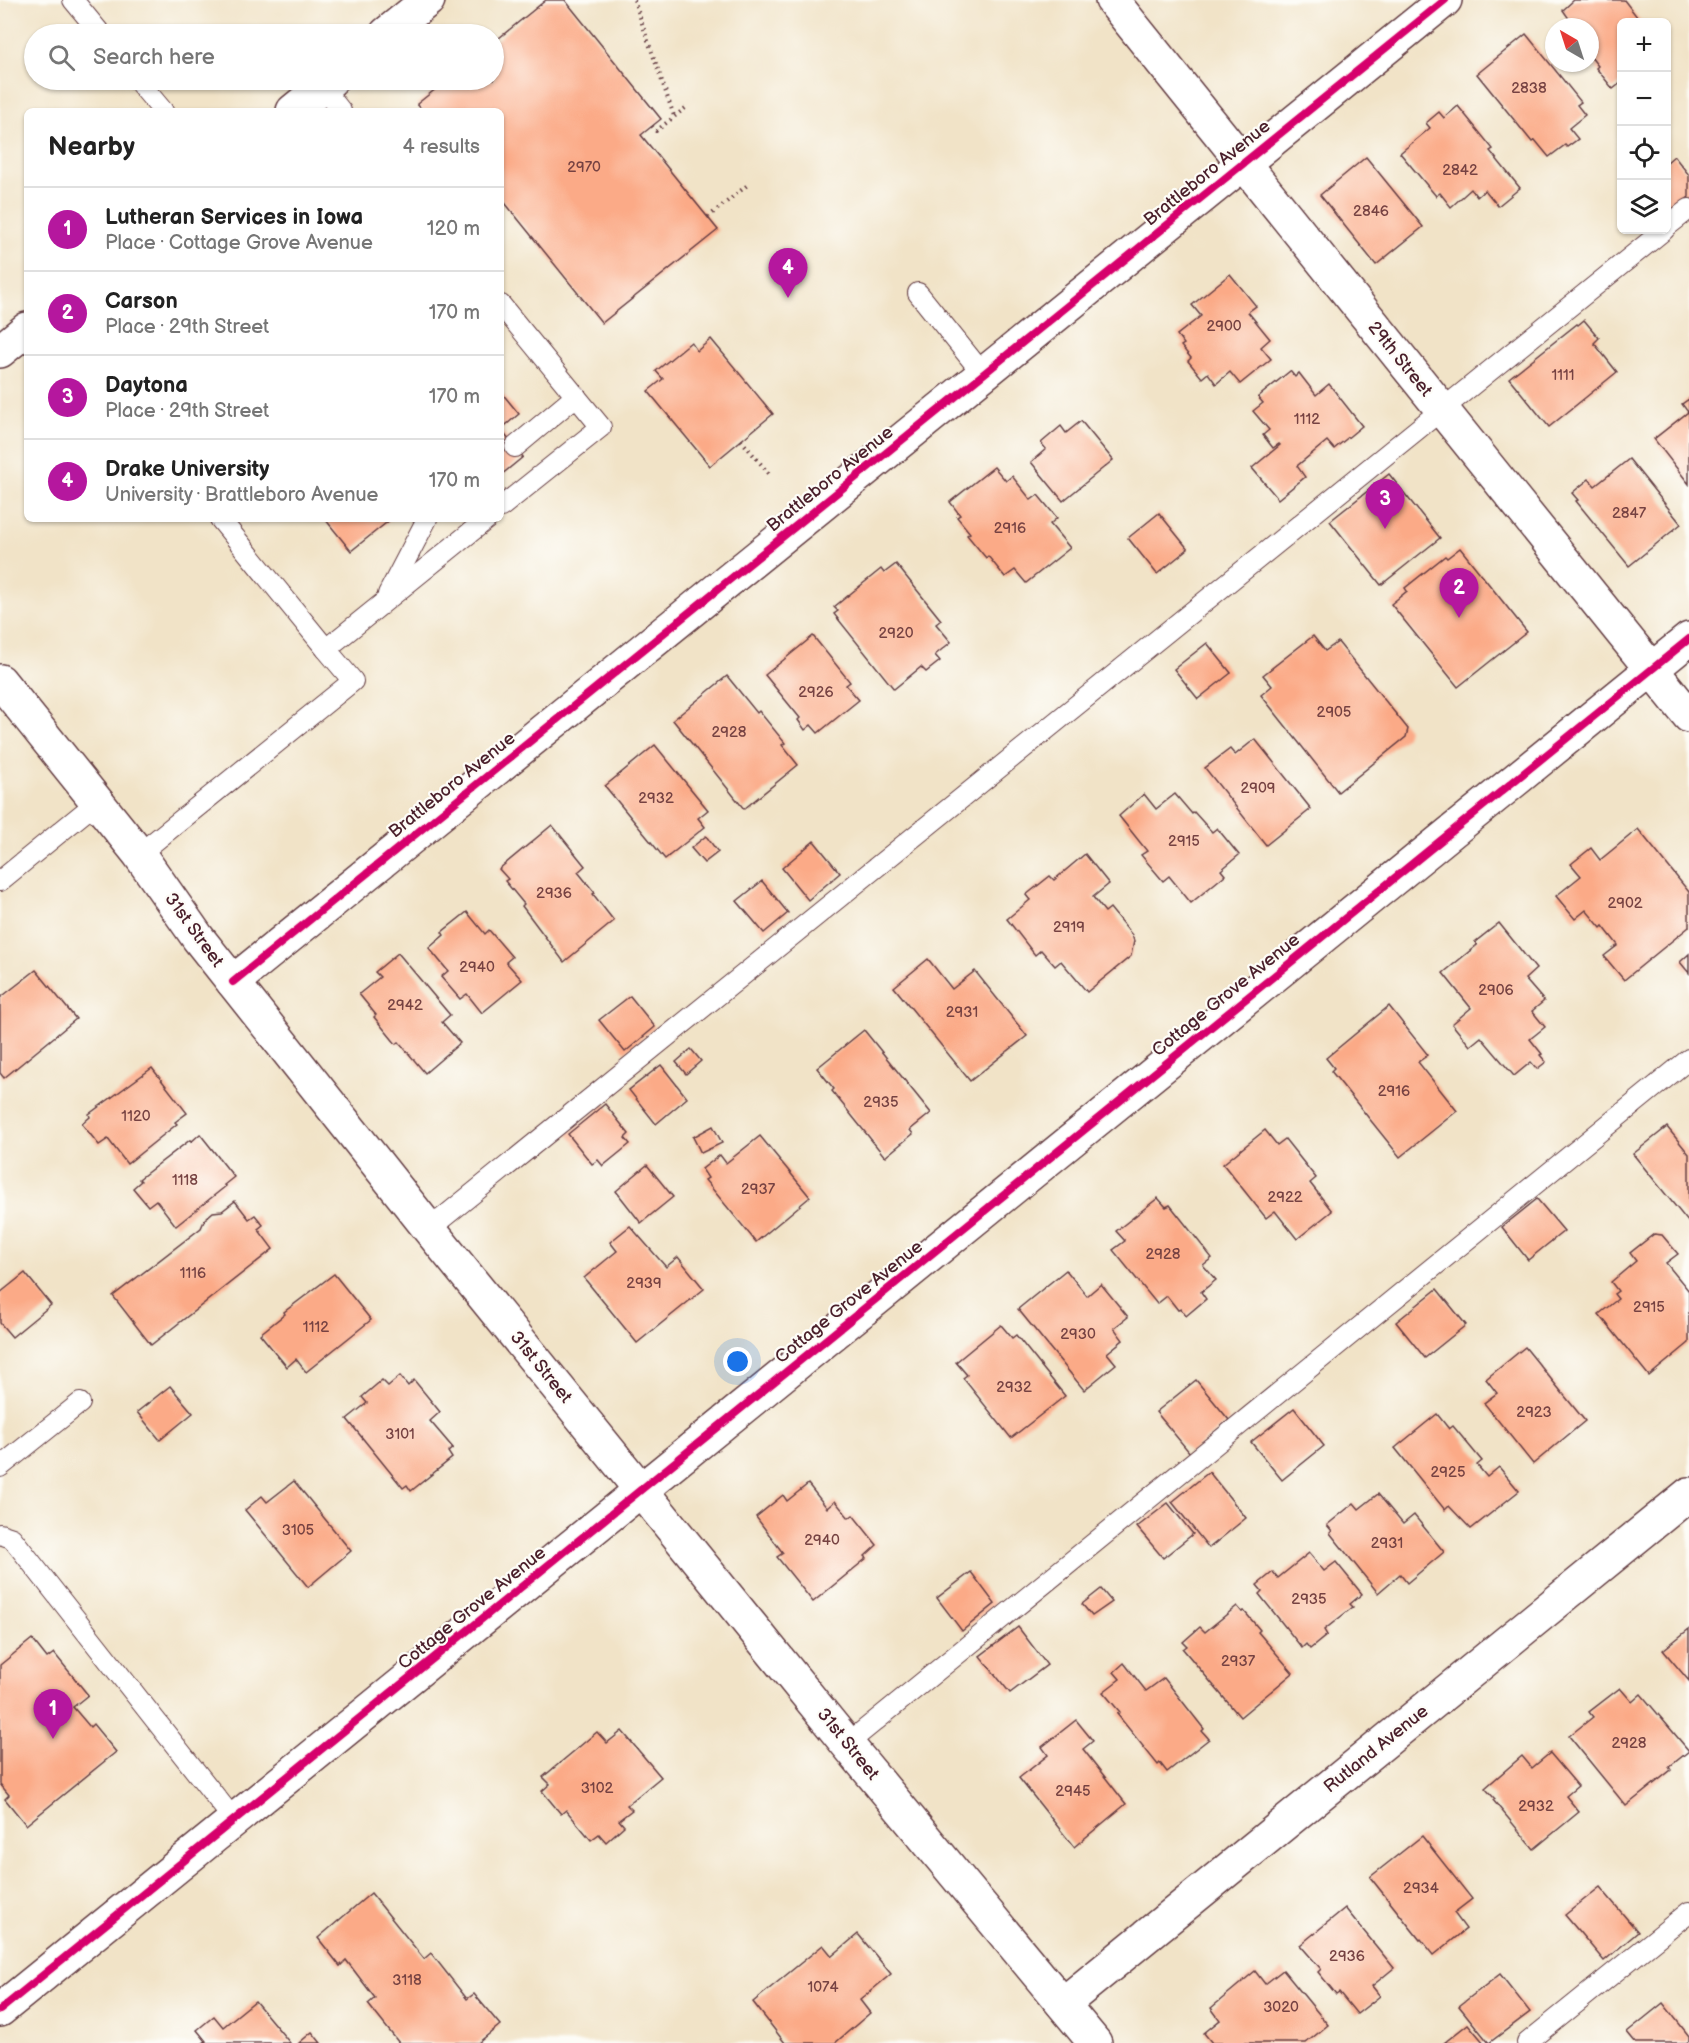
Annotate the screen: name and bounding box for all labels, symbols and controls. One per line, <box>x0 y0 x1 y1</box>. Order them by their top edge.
north arrow <box>1545 18 1599 72</box>
map controls <box>1617 18 1671 234</box>
button: + <box>1617 18 1671 72</box>
search box <box>24 24 504 90</box>
icon: search <box>45 41 78 74</box>
text: Search here <box>93 44 215 71</box>
button: − <box>1617 72 1671 126</box>
house number: 2838 <box>1511 79 1547 98</box>
street label: Brattleboro Avenue <box>1140 115 1275 230</box>
button: locate <box>1617 126 1671 180</box>
text: Nearby <box>48 132 135 163</box>
text: 4 results <box>402 135 480 159</box>
house number: 2970 <box>567 158 601 177</box>
house number: 2842 <box>1442 161 1478 180</box>
button: layers <box>1617 180 1671 234</box>
house number: 2846 <box>1353 202 1389 221</box>
text: Lutheran Services in Iowa <box>105 204 363 231</box>
text: 1 <box>63 217 72 241</box>
text: 120 m <box>427 217 480 241</box>
text: Place · Cottage Grove Avenue <box>105 231 373 255</box>
pin: 4 <box>768 248 808 298</box>
text: Carson <box>105 288 178 315</box>
text: 2 <box>62 301 73 325</box>
text: 170 m <box>429 301 480 325</box>
text: Place · 29th Street <box>105 315 269 339</box>
house number: 2900 <box>1206 317 1242 336</box>
street label: 29th Street <box>1363 317 1437 401</box>
house number: 1111 <box>1551 366 1575 385</box>
text: Daytona <box>105 372 188 399</box>
text: 3 <box>62 385 73 409</box>
text: 170 m <box>429 385 480 409</box>
text: Place · 29th Street <box>105 399 269 423</box>
house number: 1112 <box>1294 410 1320 429</box>
street label: Brattleboro Avenue <box>763 421 898 536</box>
text: Drake University <box>105 456 269 483</box>
text: 4 <box>62 469 73 493</box>
text: 170 m <box>429 469 480 493</box>
pin: 3 <box>1366 480 1404 529</box>
text: University · Brattleboro Avenue <box>105 483 378 507</box>
house number: 2847 <box>1612 504 1647 523</box>
house number: 2916 <box>994 519 1026 538</box>
pin: 2 <box>1440 568 1478 618</box>
house number: 2920 <box>878 624 914 643</box>
house number: 2926 <box>798 683 834 702</box>
house number: 2905 <box>1317 703 1351 722</box>
house number: 2928 <box>711 723 747 742</box>
street label: Brattleboro Avenue <box>385 727 520 842</box>
house number: 2909 <box>1240 779 1276 798</box>
house number: 2932 <box>638 789 674 808</box>
house number: 2915 <box>1168 832 1200 851</box>
house number: 2936 <box>536 884 572 903</box>
street label: 31st Street <box>160 889 228 972</box>
house number: 2902 <box>1607 894 1643 913</box>
house number: 2919 <box>1053 918 1085 937</box>
street label: Cottage Grove Avenue <box>1148 929 1304 1061</box>
house number: 2940 <box>459 958 495 977</box>
house number: 2906 <box>1478 981 1514 1000</box>
house number: 2942 <box>387 996 423 1015</box>
house number: 2931 <box>946 1003 978 1022</box>
house number: 2916 <box>1378 1082 1410 1101</box>
house number: 2935 <box>863 1093 899 1112</box>
house number: 1120 <box>121 1107 151 1126</box>
house number: 1118 <box>172 1171 198 1190</box>
house number: 2937 <box>741 1180 776 1199</box>
house number: 2922 <box>1267 1188 1303 1207</box>
street label: Cottage Grove Avenue <box>771 1236 927 1368</box>
house number: 2928 <box>1145 1245 1181 1264</box>
house number: 1116 <box>180 1264 206 1283</box>
house number: 2939 <box>626 1274 662 1293</box>
house number: 2915 <box>1633 1298 1665 1317</box>
house number: 1112 <box>303 1318 329 1337</box>
house number: 2930 <box>1060 1325 1096 1344</box>
street label: 31st Street <box>506 1327 577 1408</box>
your location <box>723 1347 752 1376</box>
house number: 2932 <box>996 1378 1032 1397</box>
house number: 2923 <box>1516 1403 1552 1422</box>
house number: 3101 <box>385 1425 415 1444</box>
house number: 2925 <box>1431 1463 1465 1482</box>
house number: 3105 <box>282 1521 314 1540</box>
house number: 2940 <box>804 1531 840 1550</box>
house number: 2931 <box>1371 1534 1403 1553</box>
street label: Cottage Grove Avenue <box>394 1542 550 1674</box>
house number: 2935 <box>1291 1590 1327 1609</box>
house number: 2937 <box>1221 1652 1256 1671</box>
pin: 1 <box>34 1690 72 1739</box>
street label: Rutland Avenue <box>1320 1700 1433 1797</box>
street label: 31st Street <box>813 1704 884 1785</box>
house number: 2928 <box>1611 1734 1647 1753</box>
house number: 3102 <box>581 1779 613 1798</box>
house number: 2945 <box>1055 1782 1091 1801</box>
house number: 2932 <box>1518 1797 1554 1816</box>
house number: 2934 <box>1403 1879 1439 1898</box>
house number: 2936 <box>1329 1947 1365 1966</box>
house number: 3118 <box>392 1971 422 1990</box>
house number: 1074 <box>807 1978 839 1997</box>
house number: 3020 <box>1263 1998 1299 2017</box>

